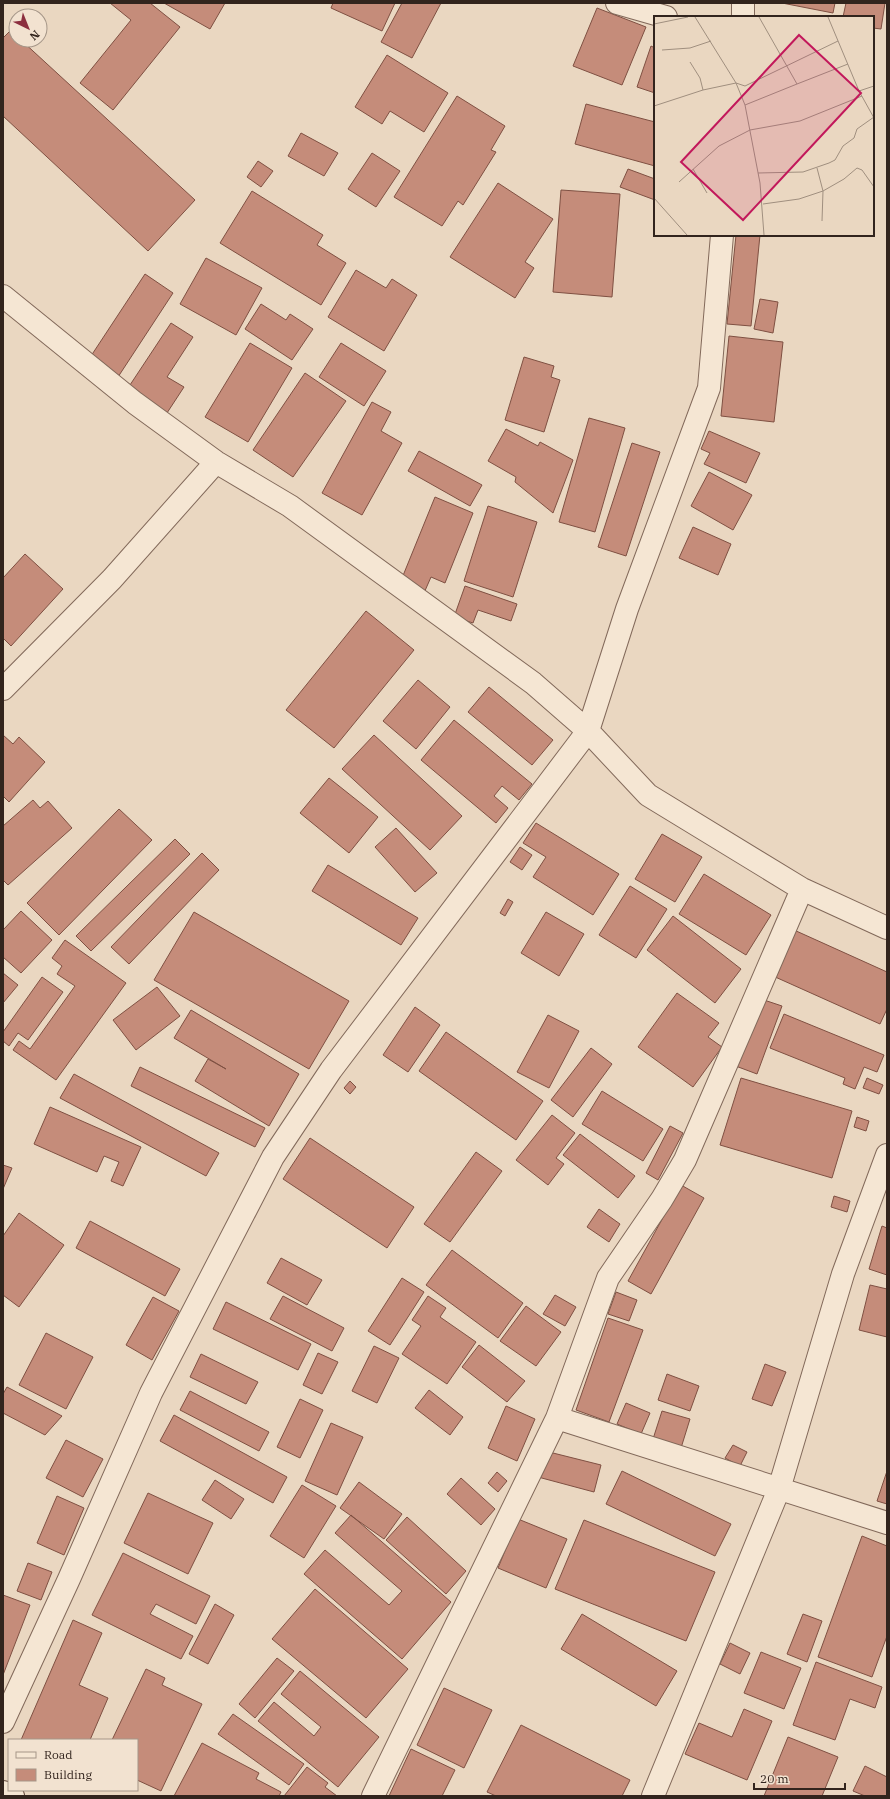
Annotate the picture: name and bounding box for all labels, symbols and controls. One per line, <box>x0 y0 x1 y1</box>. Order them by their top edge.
north arrow <box>8 8 48 48</box>
inset map <box>654 16 874 236</box>
text: N <box>27 27 43 44</box>
legend <box>8 1739 138 1791</box>
text: Road <box>44 1747 73 1762</box>
scale bar <box>754 1765 845 1791</box>
text: Building <box>44 1767 92 1782</box>
text: 20 m <box>760 1771 789 1786</box>

